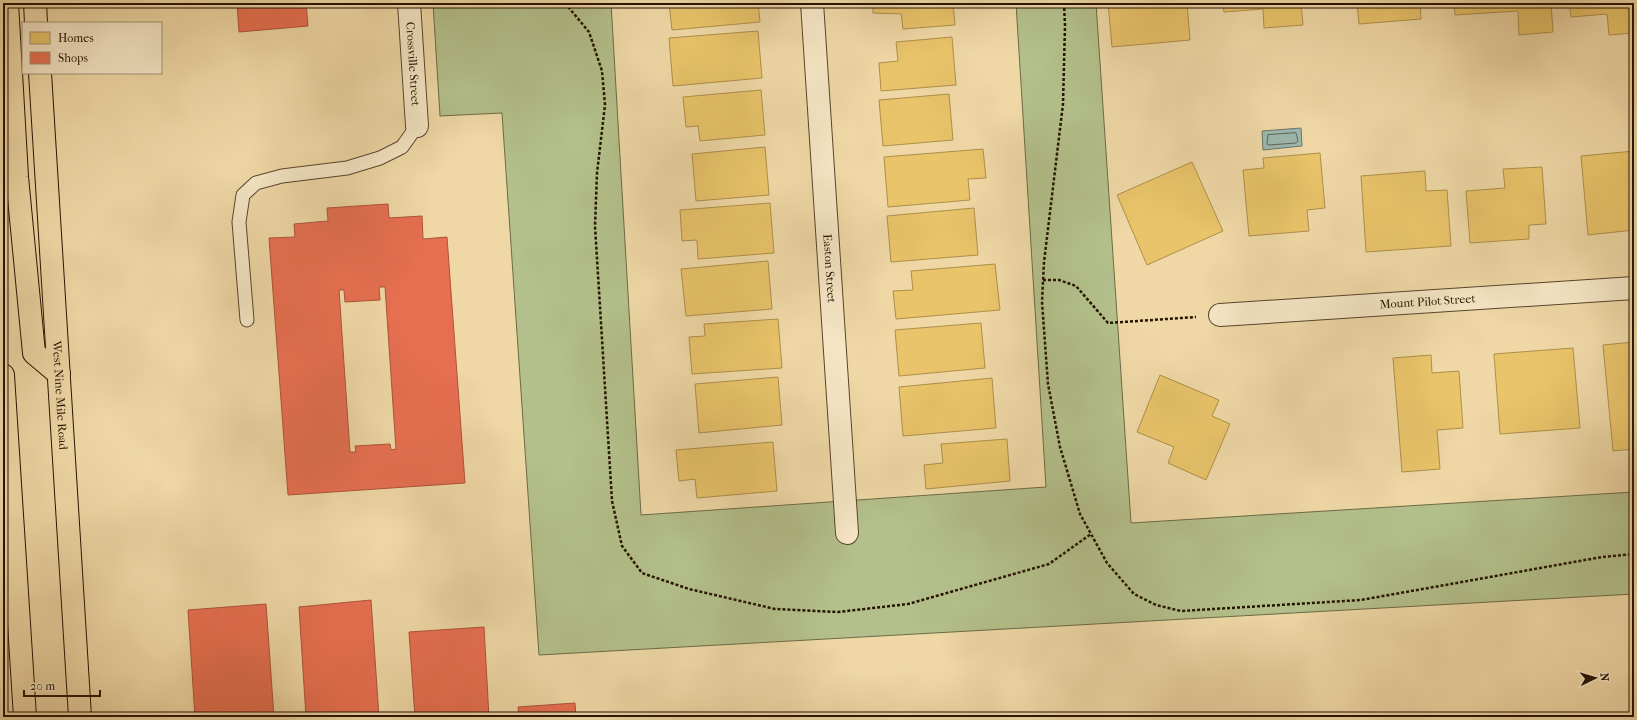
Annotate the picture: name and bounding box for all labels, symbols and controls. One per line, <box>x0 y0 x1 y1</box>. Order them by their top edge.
street label: Crossville Street <box>403 21 423 107</box>
legend <box>22 22 162 74</box>
text: Homes <box>58 31 94 45</box>
text: Shops <box>58 51 88 65</box>
street label: Easton Street <box>820 234 839 304</box>
street label: Mount Pilot Street <box>1379 291 1477 312</box>
street label: West Nine Mile Road <box>50 339 70 451</box>
north arrow <box>1575 658 1615 698</box>
scale bar <box>24 672 100 698</box>
text: N <box>1598 672 1611 683</box>
text: 20 m <box>30 679 55 693</box>

